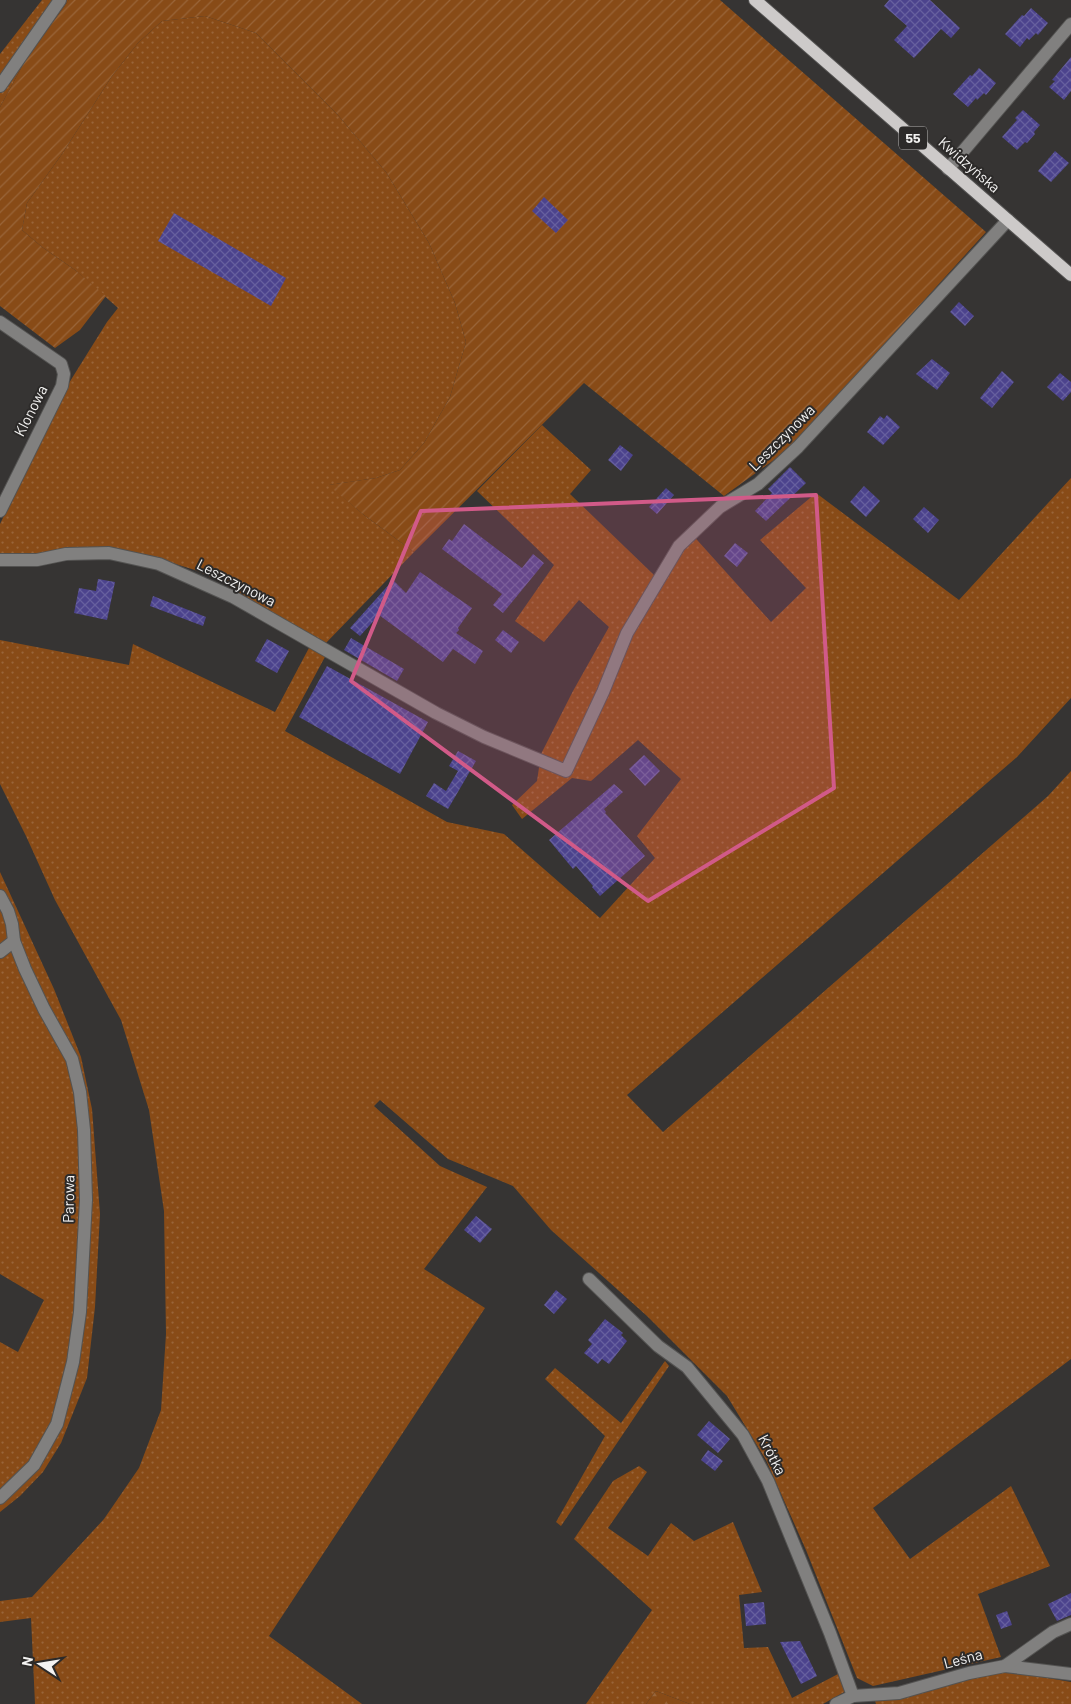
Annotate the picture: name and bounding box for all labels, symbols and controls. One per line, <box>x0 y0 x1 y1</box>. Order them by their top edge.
road number: 55 <box>899 126 927 150</box>
street label: Kwidzyńska <box>935 133 1004 196</box>
street label: Klonowa <box>10 382 51 439</box>
street label: Leszczynowa <box>745 401 818 474</box>
street label: Leszczynowa <box>194 555 279 610</box>
street label: Parowa <box>59 1175 77 1223</box>
street label: Krótka <box>755 1431 791 1478</box>
north arrow <box>15 1639 65 1689</box>
street label: Leśna <box>941 1644 984 1672</box>
text: N <box>18 1655 36 1668</box>

